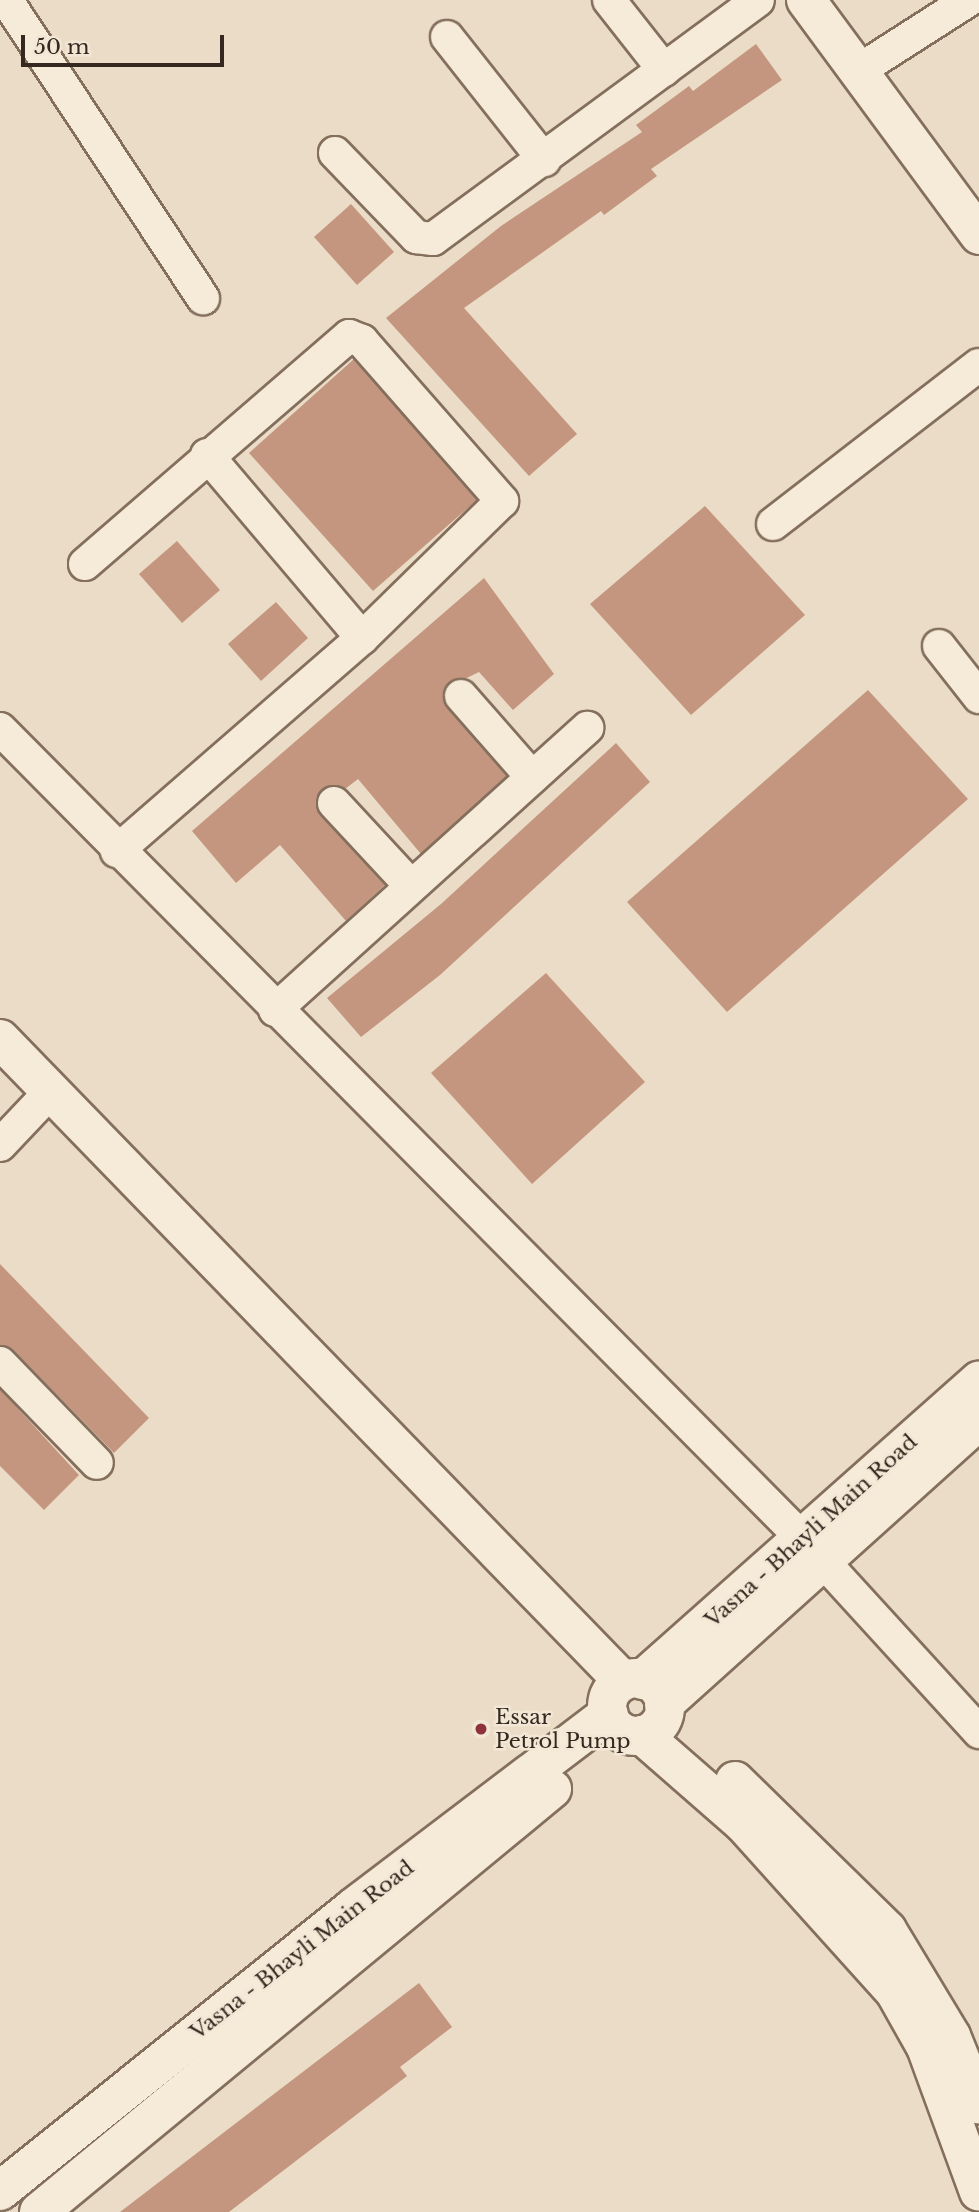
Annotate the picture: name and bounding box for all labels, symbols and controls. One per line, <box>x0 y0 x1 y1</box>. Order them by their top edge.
scale bar <box>24 21 228 65</box>
text: 50 m <box>34 34 89 60</box>
street label: Vasna - Bhayli Main Road <box>700 1429 922 1633</box>
place label: Essar Petrol Pump <box>495 1704 630 1754</box>
marker: Essar Petrol Pump <box>473 1721 489 1737</box>
street label: Vasna - Bhayli Main Road <box>185 1855 419 2045</box>

